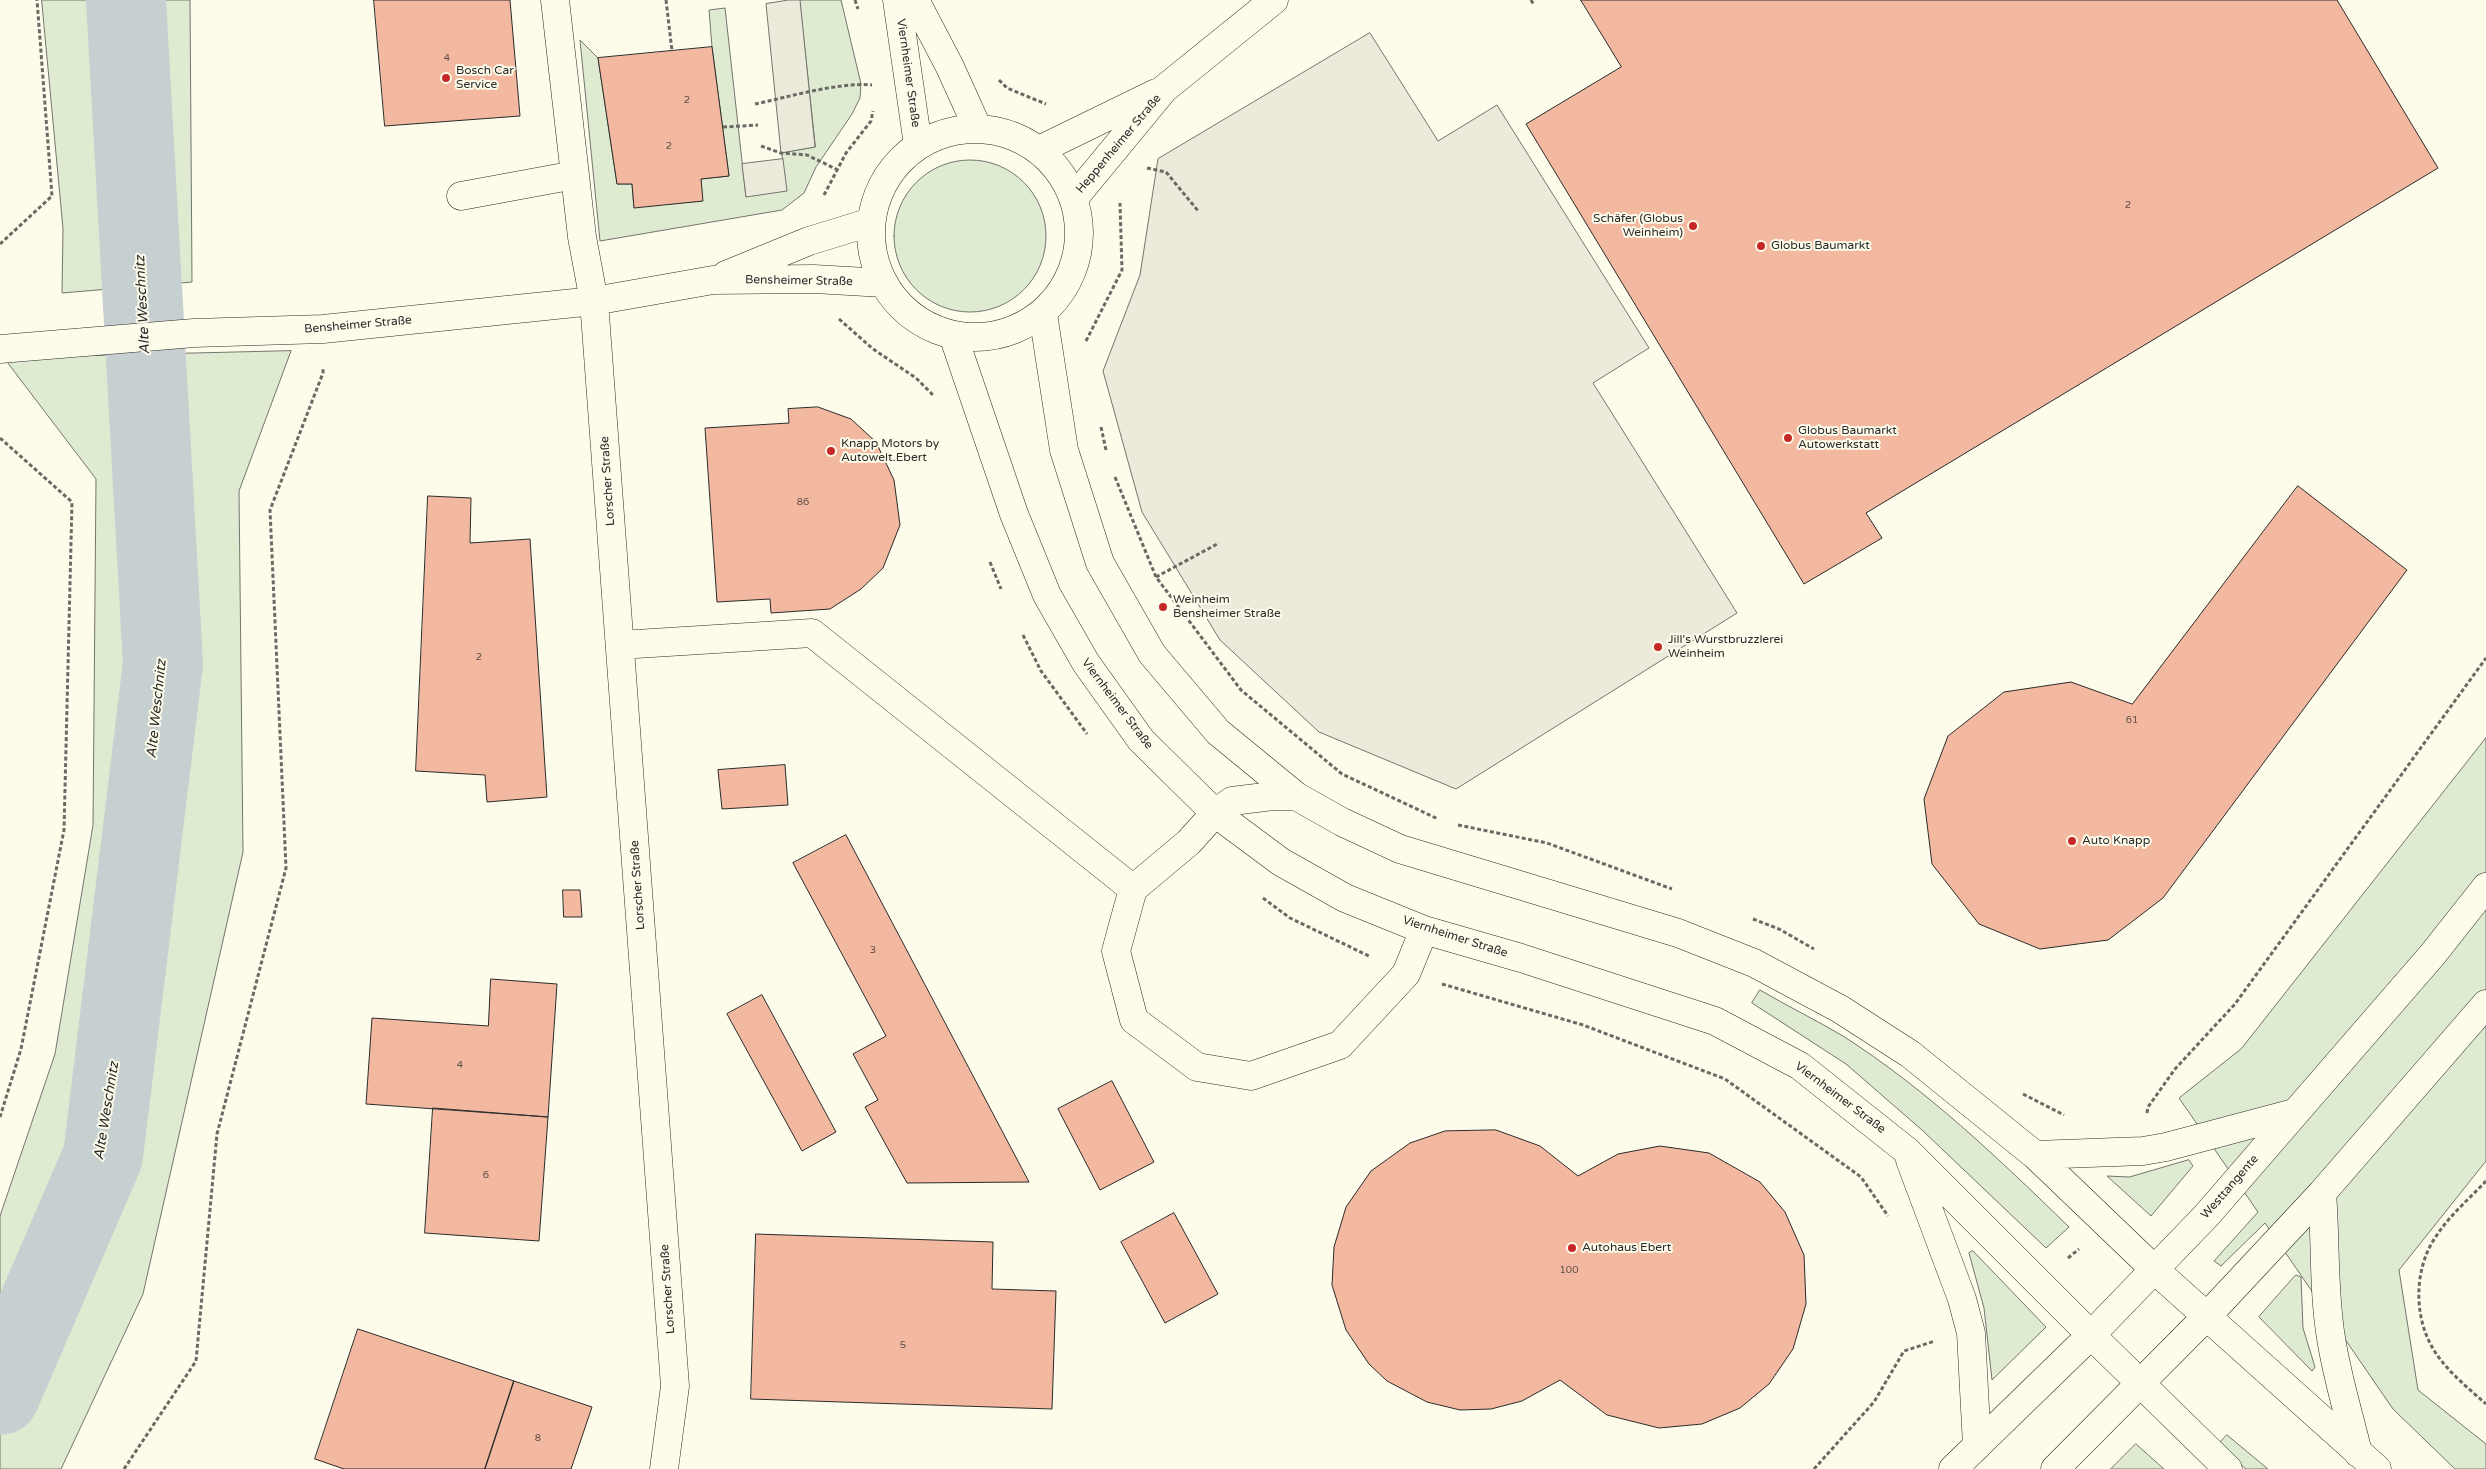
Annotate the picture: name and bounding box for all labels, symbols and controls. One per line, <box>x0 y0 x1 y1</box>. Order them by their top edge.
street label: Viernheimer Straße <box>893 18 923 128</box>
house number: 4 <box>444 52 450 64</box>
place label: Bosch Car Service <box>456 64 514 92</box>
marker: Bosch Car Service <box>440 72 452 84</box>
street label: Heppenheimer Straße <box>1073 92 1165 196</box>
house number: 2 <box>684 94 690 106</box>
house number: 2 <box>666 140 672 152</box>
house number: 2 <box>2125 199 2131 211</box>
place label: Schäfer (Globus Weinheim) <box>1593 212 1683 240</box>
marker: Schäfer (Globus Weinheim) <box>1687 220 1699 232</box>
place label: Globus Baumarkt <box>1771 239 1870 253</box>
marker: Globus Baumarkt <box>1755 240 1767 252</box>
water label: Alte Weschnitz <box>132 255 154 355</box>
street label: Bensheimer Straße <box>745 273 853 289</box>
street label: Bensheimer Straße <box>304 313 412 337</box>
place label: Globus Baumarkt Autowerkstatt <box>1798 424 1897 452</box>
marker: Globus Baumarkt Autowerkstatt <box>1782 432 1794 444</box>
street label: Lorscher Straße <box>598 436 618 526</box>
place label: Knapp Motors by Autowelt.Ebert <box>841 437 939 465</box>
marker: Knapp Motors by Autowelt.Ebert <box>825 445 837 457</box>
house number: 86 <box>797 496 809 508</box>
place label: Weinheim Bensheimer Straße <box>1173 593 1281 621</box>
marker: Weinheim Bensheimer Straße <box>1157 601 1169 613</box>
place label: Jill's Wurstbruzzlerei Weinheim <box>1668 633 1783 661</box>
marker: Jill's Wurstbruzzlerei Weinheim <box>1652 641 1664 653</box>
house number: 2 <box>476 651 482 663</box>
street label: Viernheimer Straße <box>1078 656 1156 752</box>
water label: Alte Weschnitz <box>143 659 171 759</box>
house number: 61 <box>2126 714 2138 726</box>
place label: Auto Knapp <box>2082 834 2150 848</box>
marker: Auto Knapp <box>2066 835 2078 847</box>
street label: Lorscher Straße <box>628 840 648 930</box>
street label: Viernheimer Straße <box>1401 913 1509 961</box>
house number: 3 <box>870 944 876 956</box>
house number: 4 <box>457 1059 463 1071</box>
street label: Viernheimer Straße <box>1792 1059 1888 1137</box>
water label: Alte Weschnitz <box>91 1061 123 1161</box>
street label: Westtangente <box>2198 1152 2262 1222</box>
house number: 6 <box>483 1169 489 1181</box>
place label: Autohaus Ebert <box>1582 1241 1671 1255</box>
marker: Autohaus Ebert <box>1566 1242 1578 1254</box>
street label: Lorscher Straße <box>658 1244 678 1334</box>
house number: 100 <box>1560 1264 1578 1276</box>
house number: 5 <box>900 1339 906 1351</box>
house number: 8 <box>535 1432 541 1444</box>

